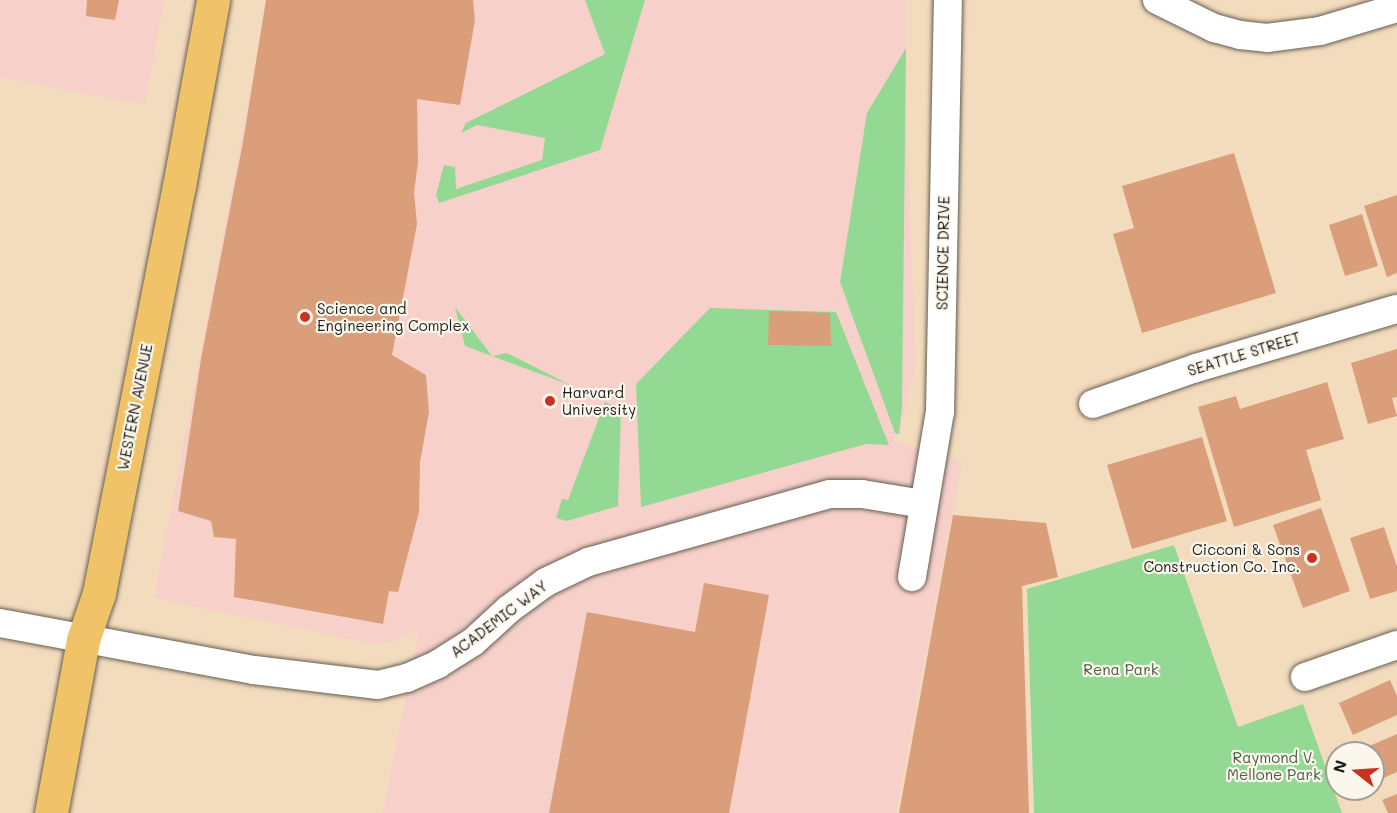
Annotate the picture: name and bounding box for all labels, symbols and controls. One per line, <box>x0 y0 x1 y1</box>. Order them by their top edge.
street label: SCIENCE DRIVE <box>933 196 953 310</box>
place label: Science and Engineering Complex <box>317 299 470 334</box>
marker: Science and Engineering Complex <box>298 310 312 324</box>
street label: SEATTLE STREET <box>1185 328 1303 380</box>
street label: WESTERN AVENUE <box>114 342 156 472</box>
place label: Harvard University <box>562 383 636 418</box>
marker: Harvard University <box>543 394 557 408</box>
place label: Cicconi & Sons Construction Co. Inc. <box>1143 540 1300 575</box>
marker: Cicconi & Sons Construction Co. Inc. <box>1305 551 1319 565</box>
street label: ACADEMIC WAY <box>447 577 551 661</box>
park label: Rena Park <box>1083 661 1159 679</box>
north arrow <box>1325 741 1385 801</box>
park label: Raymond V. Mellone Park <box>1227 748 1321 783</box>
text: N <box>1327 757 1351 775</box>

